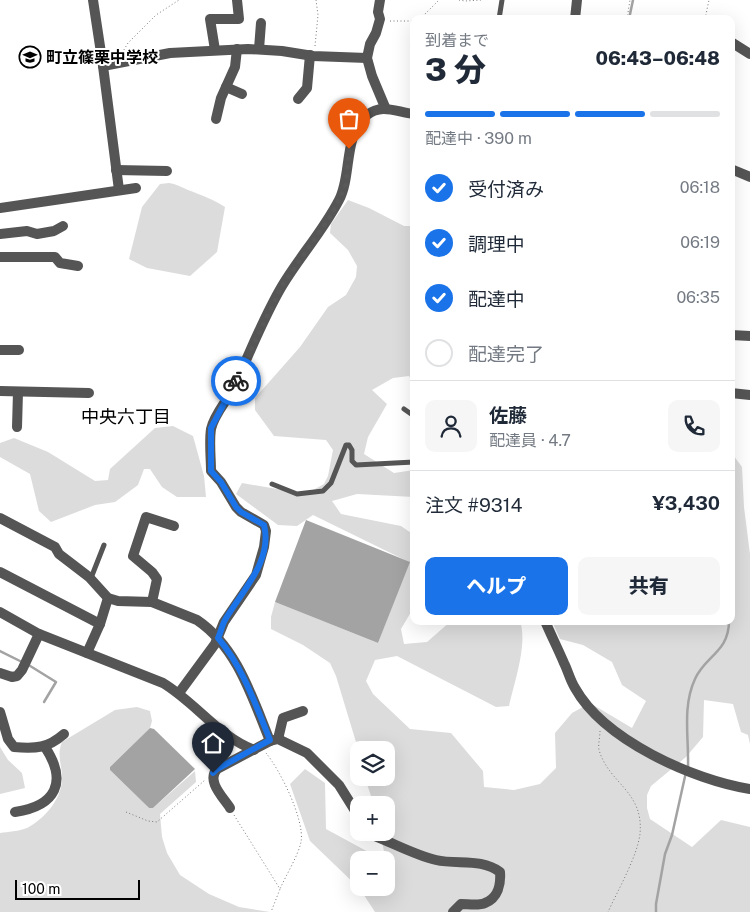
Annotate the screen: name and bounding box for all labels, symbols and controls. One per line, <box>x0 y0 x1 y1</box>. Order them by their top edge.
text: 到着まで <box>425 31 489 50</box>
school or university icon: 町立篠栗中学校 <box>18 45 42 69</box>
text: 06:43–06:48 <box>595 47 720 69</box>
place label: 町立篠栗中学校 <box>46 48 158 67</box>
text: 3 分 <box>425 51 486 88</box>
pin <box>328 98 370 149</box>
icon: bag <box>335 105 363 133</box>
text: 配達中 · 390 m <box>425 129 532 148</box>
icon: check <box>425 174 453 202</box>
text: 受付済み <box>468 178 544 200</box>
text: 06:18 <box>680 178 720 197</box>
icon: check <box>425 229 453 257</box>
text: 調理中 <box>468 233 525 255</box>
text: 06:19 <box>680 233 720 252</box>
icon: check <box>425 284 453 312</box>
text: 配達中 <box>468 288 525 310</box>
text: 06:35 <box>676 288 720 307</box>
text: 配達完了 <box>468 343 544 365</box>
courier <box>211 356 261 406</box>
icon: bike <box>222 367 250 395</box>
button: person <box>425 400 477 452</box>
button: phone <box>668 400 720 452</box>
text: 佐藤 <box>489 404 527 426</box>
district label: 中央六丁目 <box>81 406 171 427</box>
text: 配達員 · 4.7 <box>489 431 571 450</box>
text: ¥3,430 <box>652 492 720 514</box>
text: 注文 #9314 <box>425 494 522 516</box>
button: ヘルプ <box>425 557 568 615</box>
button: 共有 <box>578 557 720 615</box>
pin <box>192 722 234 773</box>
icon: home <box>199 729 227 757</box>
map controls <box>350 741 395 896</box>
button: layers <box>350 741 395 786</box>
button: + <box>350 796 395 841</box>
button: − <box>350 851 395 896</box>
scale bar <box>15 877 140 900</box>
text: 100 m <box>22 881 60 897</box>

